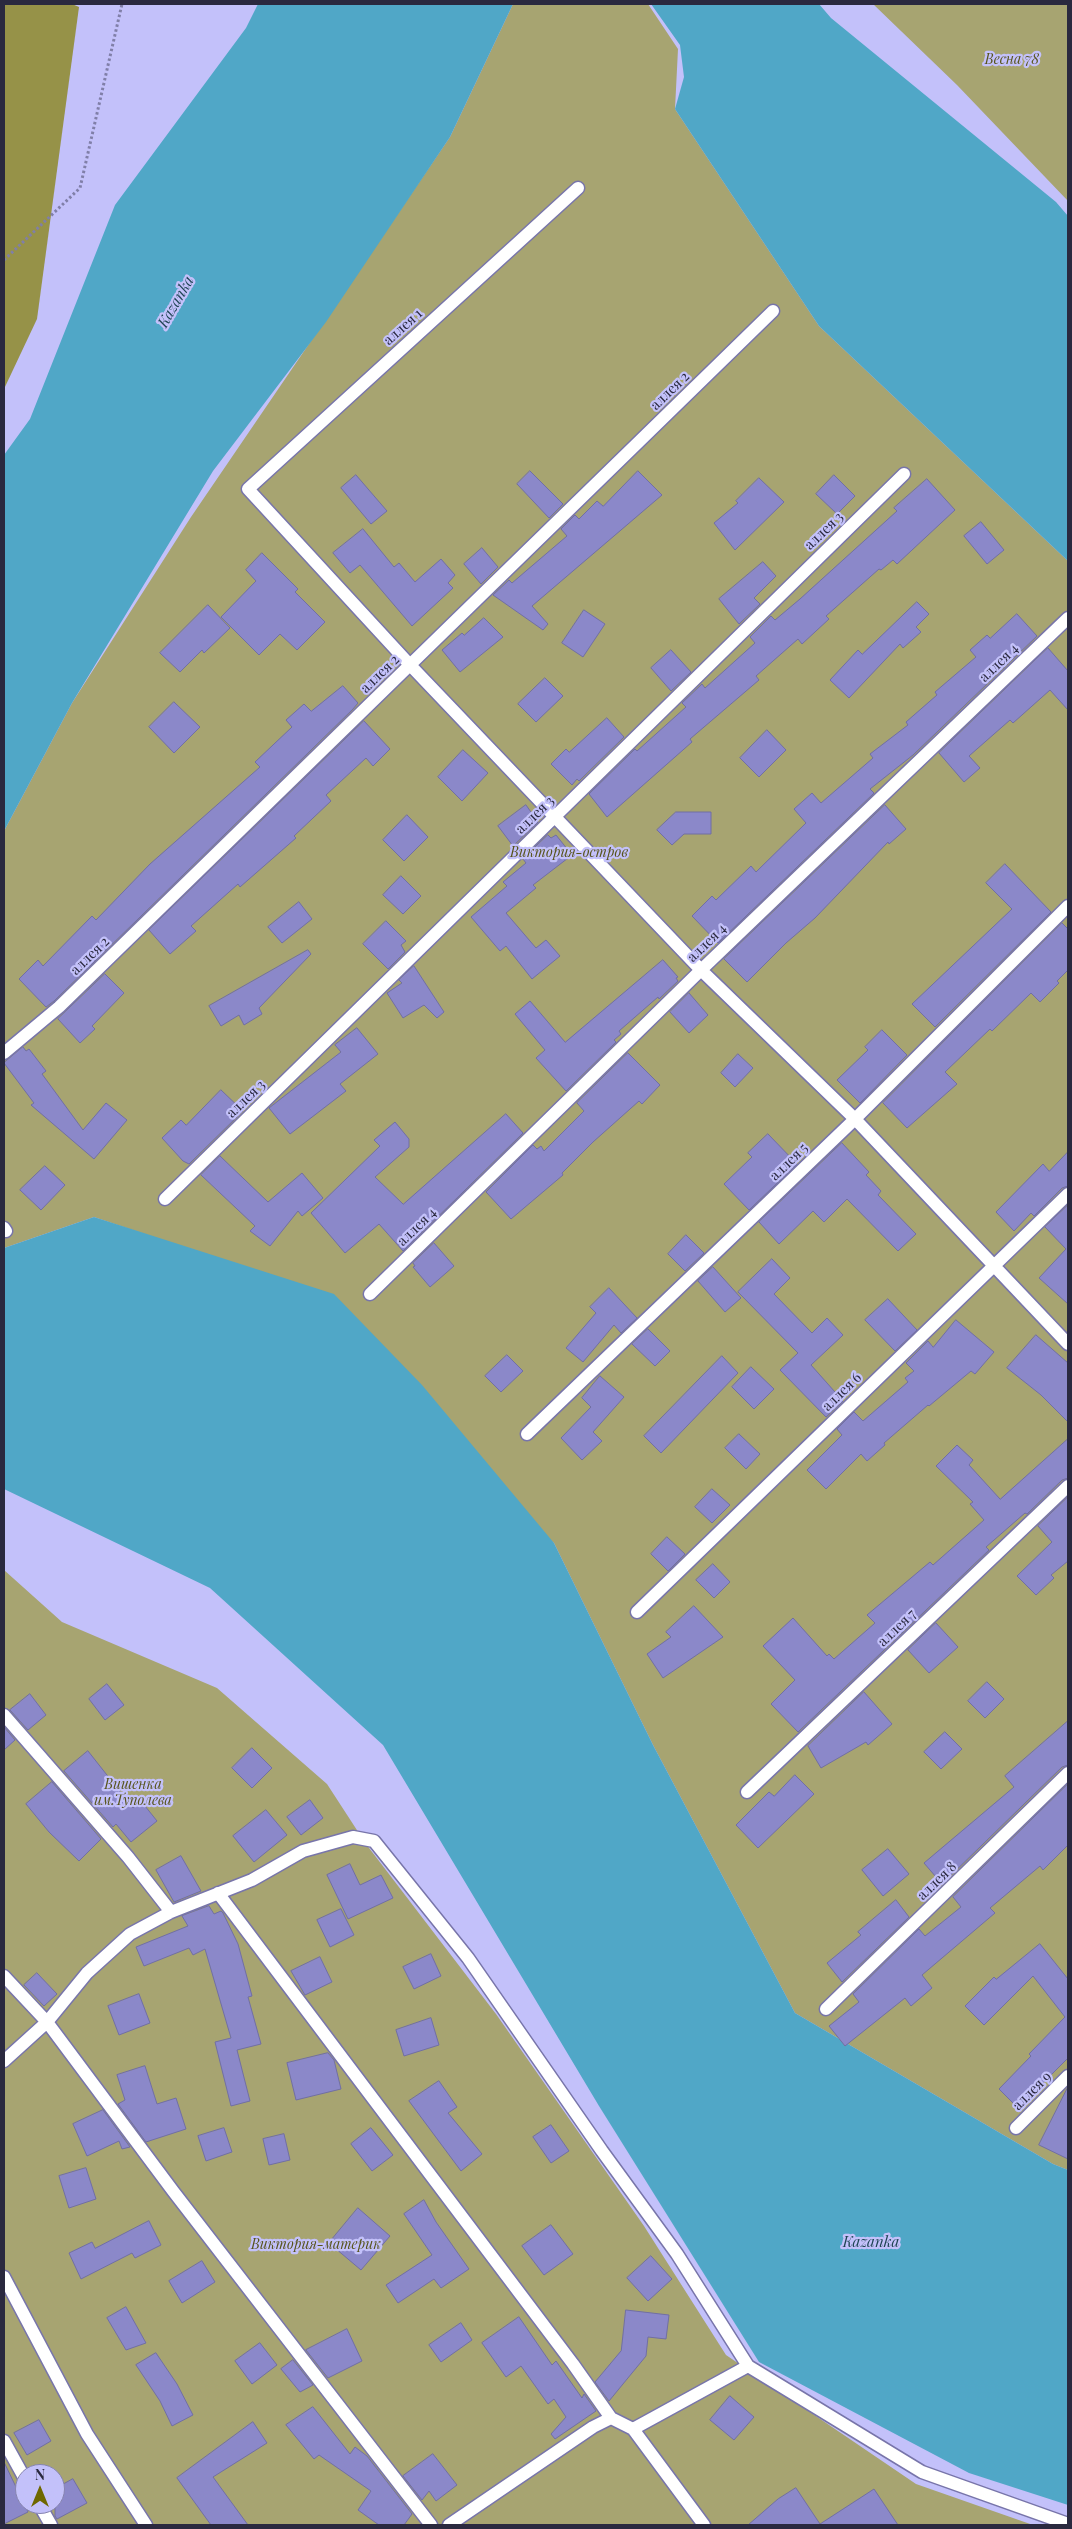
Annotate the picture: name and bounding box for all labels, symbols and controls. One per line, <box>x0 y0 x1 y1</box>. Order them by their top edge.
park label: Весна 78 <box>985 52 1039 68</box>
water label: Kazanka <box>154 273 198 331</box>
street label: аллея 1 <box>380 305 426 349</box>
street label: аллея 2 <box>647 368 693 414</box>
street label: аллея 3 <box>801 509 847 553</box>
street label: аллея 4 <box>976 640 1022 686</box>
street label: аллея 2 <box>357 651 403 697</box>
street label: аллея 3 <box>512 793 558 837</box>
park label: Виктория-остров <box>510 845 628 861</box>
street label: аллея 4 <box>684 920 730 966</box>
street label: аллея 2 <box>67 933 113 979</box>
street label: аллея 3 <box>223 1077 269 1121</box>
street label: аллея 5 <box>766 1140 812 1184</box>
street label: аллея 4 <box>394 1204 440 1250</box>
street label: аллея 6 <box>819 1369 865 1415</box>
street label: аллея 7 <box>874 1606 920 1650</box>
park label: Вишенка им.Туполева <box>94 1777 172 1810</box>
street label: аллея 8 <box>914 1858 960 1904</box>
street label: аллея 9 <box>1009 2068 1055 2114</box>
water label: Kazanka <box>843 2233 899 2251</box>
park label: Виктория-материк <box>251 2237 381 2253</box>
north arrow <box>15 2464 65 2514</box>
text: N <box>35 2465 45 2484</box>

